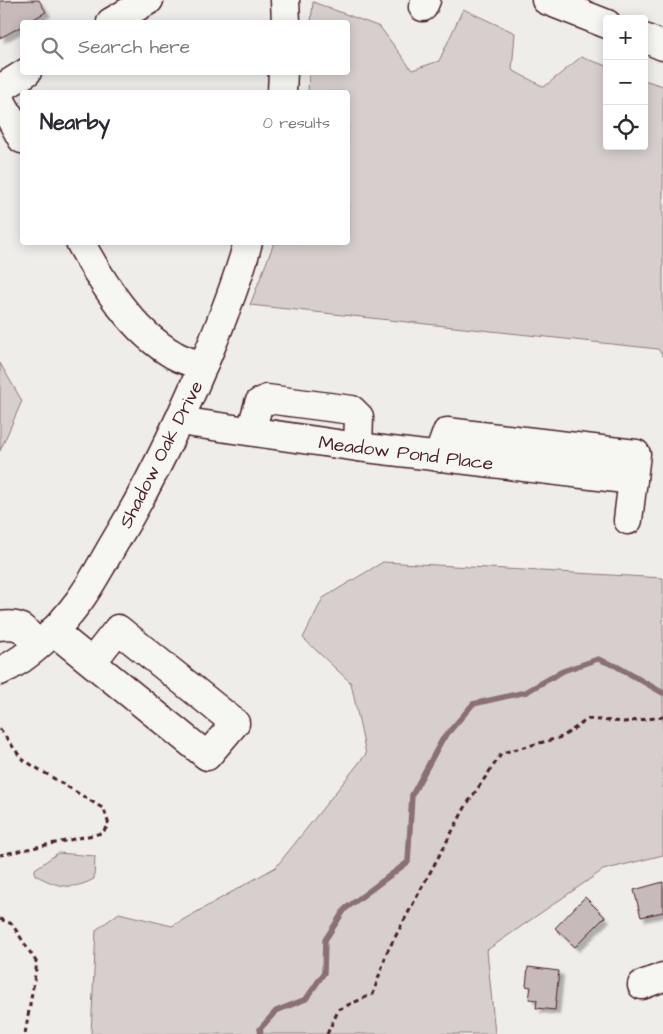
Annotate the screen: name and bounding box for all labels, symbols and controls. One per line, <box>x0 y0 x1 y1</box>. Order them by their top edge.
map controls <box>603 15 648 150</box>
button: + <box>603 15 648 60</box>
search box <box>20 20 350 75</box>
icon: search <box>38 34 66 62</box>
text: Search here <box>78 34 190 61</box>
button: − <box>603 60 648 105</box>
button: locate <box>603 105 648 150</box>
text: Nearby <box>40 108 110 137</box>
text: 0 results <box>263 112 330 134</box>
street label: Shadow Oak Drive <box>112 376 210 533</box>
street label: Meadow Pond Place <box>317 429 495 478</box>

